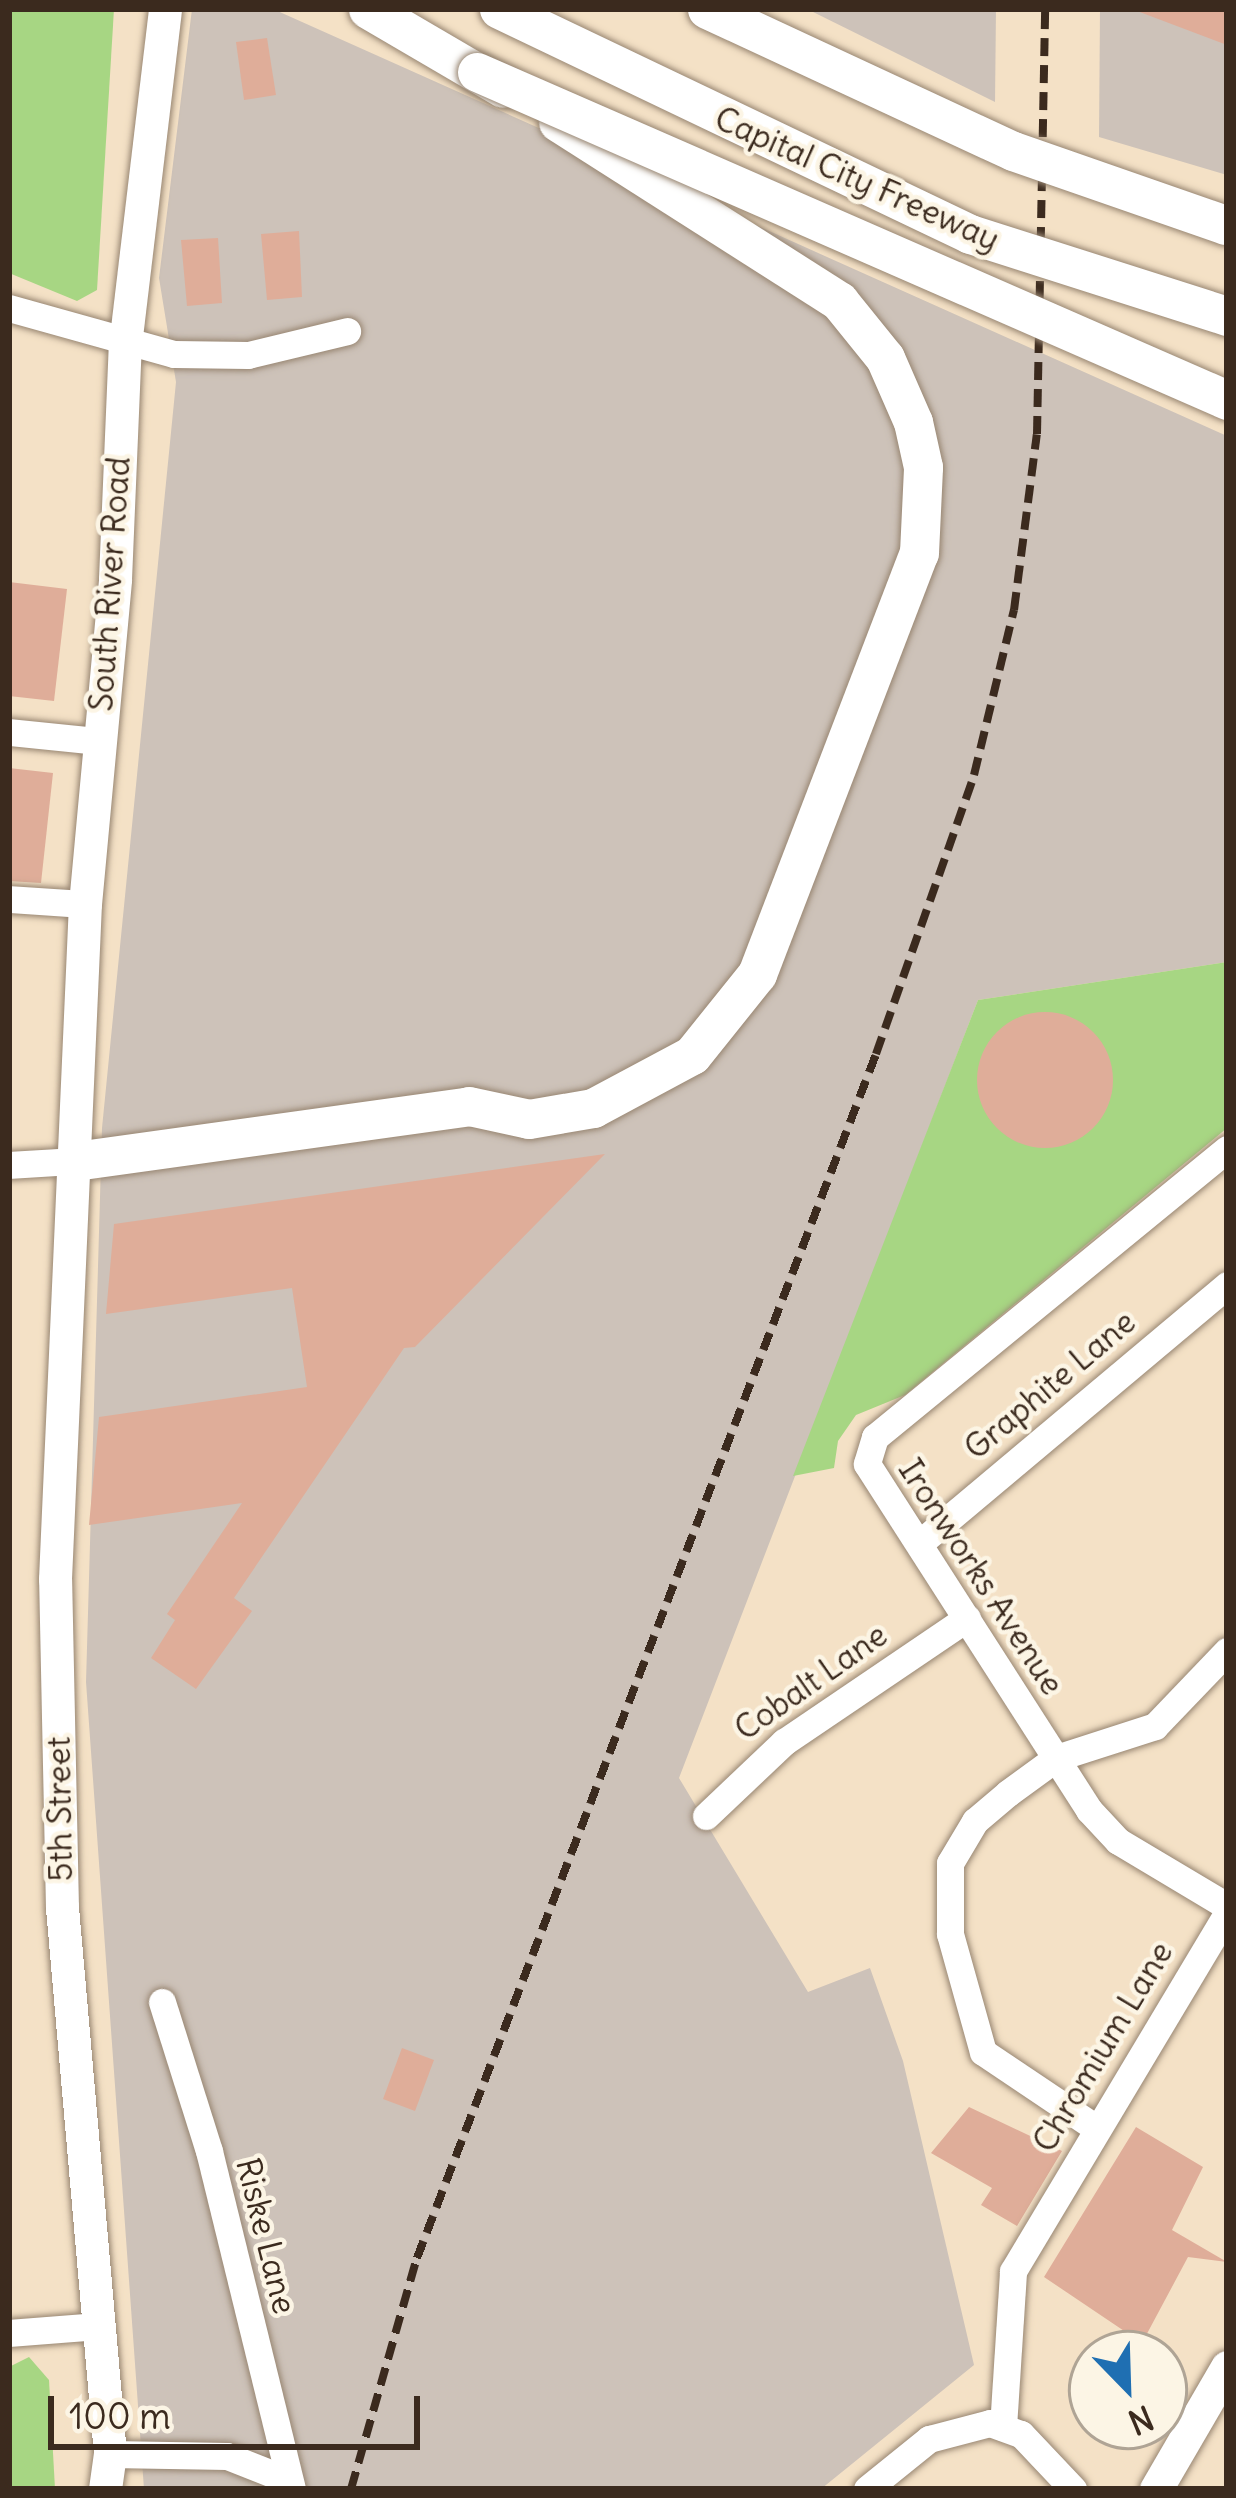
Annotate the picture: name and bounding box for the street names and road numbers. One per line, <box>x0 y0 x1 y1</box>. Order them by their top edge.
street label: Capital City Freeway <box>709 98 1005 260</box>
street label: South River Road <box>81 455 139 713</box>
street label: Graphite Lane <box>957 1302 1143 1468</box>
street label: Ironworks Avenue <box>890 1452 1072 1702</box>
street label: Cobalt Lane <box>727 1615 895 1749</box>
street label: 5th Street <box>39 1736 81 1882</box>
street label: Chromium Lane <box>1025 1935 1181 2159</box>
street label: Riske Lane <box>228 2154 304 2318</box>

